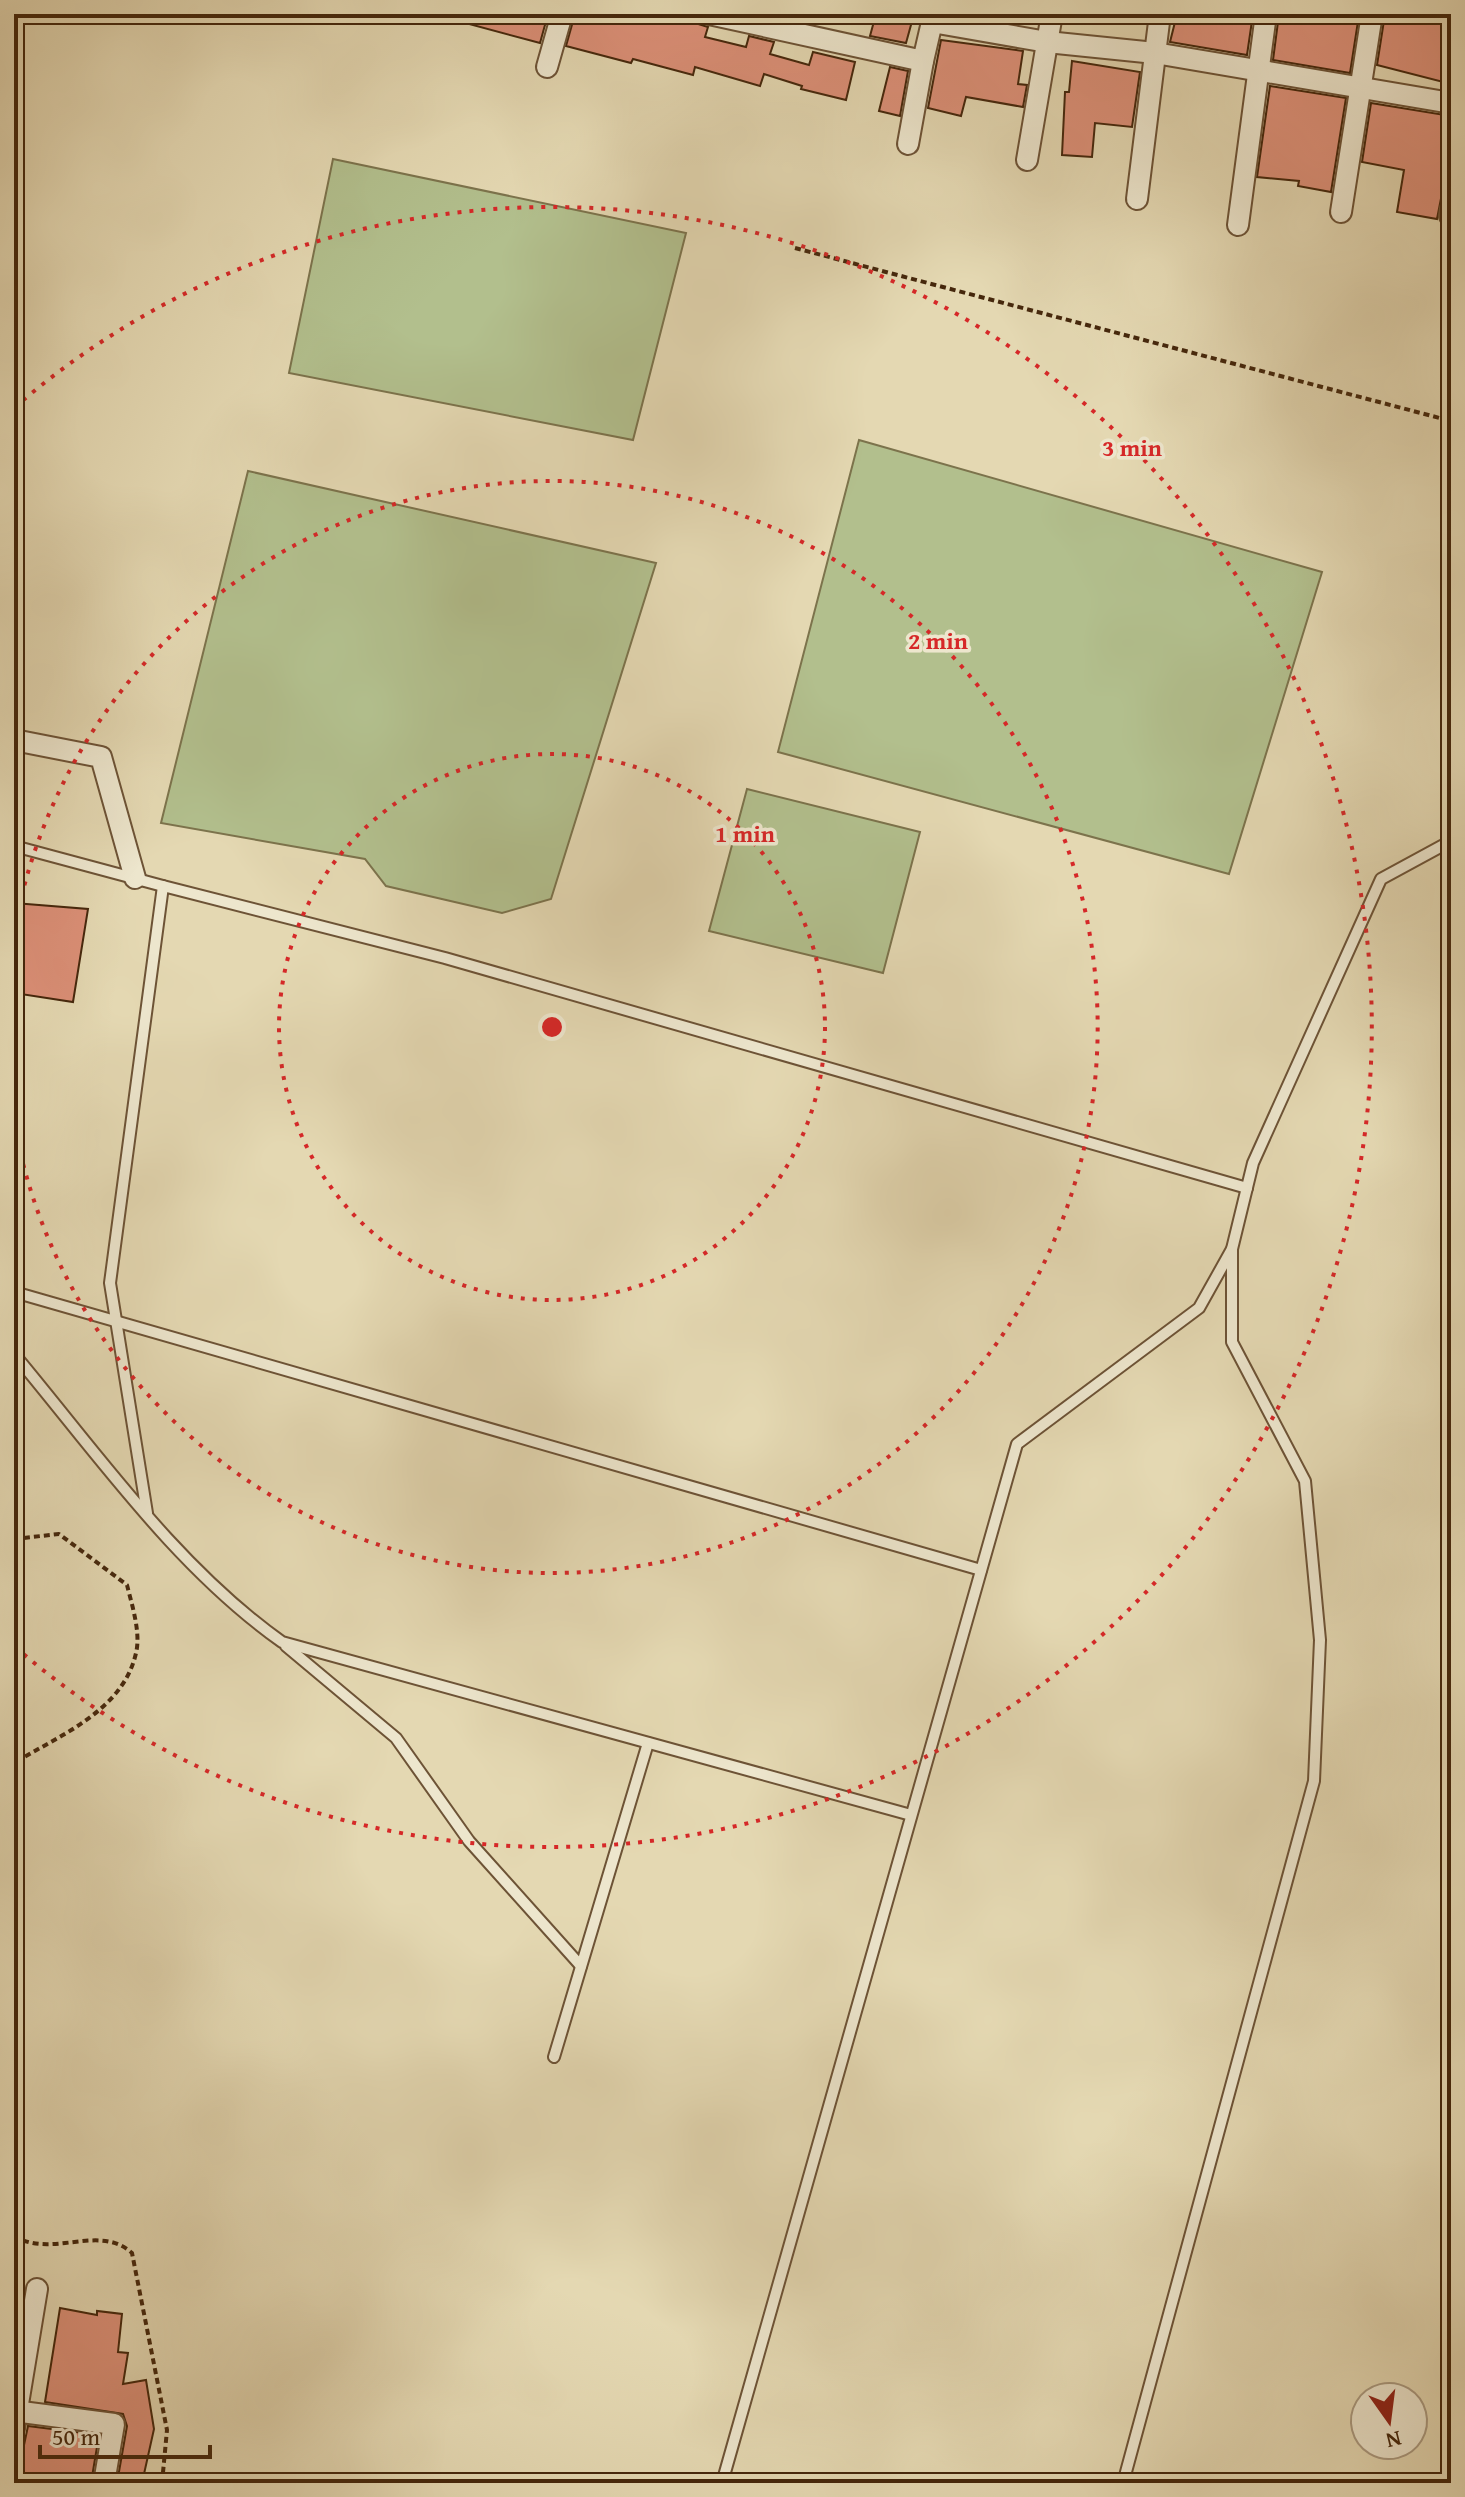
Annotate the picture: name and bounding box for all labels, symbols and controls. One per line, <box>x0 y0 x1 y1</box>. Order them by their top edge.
text: 3 min <box>1102 430 1162 465</box>
text: 2 min <box>908 623 968 658</box>
text: 1 min <box>715 816 775 851</box>
centre of rings <box>538 1013 566 1041</box>
north arrow <box>1349 2381 1429 2461</box>
scale bar <box>40 2409 210 2459</box>
text: 50 m <box>52 2419 100 2454</box>
text: N <box>1383 2423 1405 2458</box>

